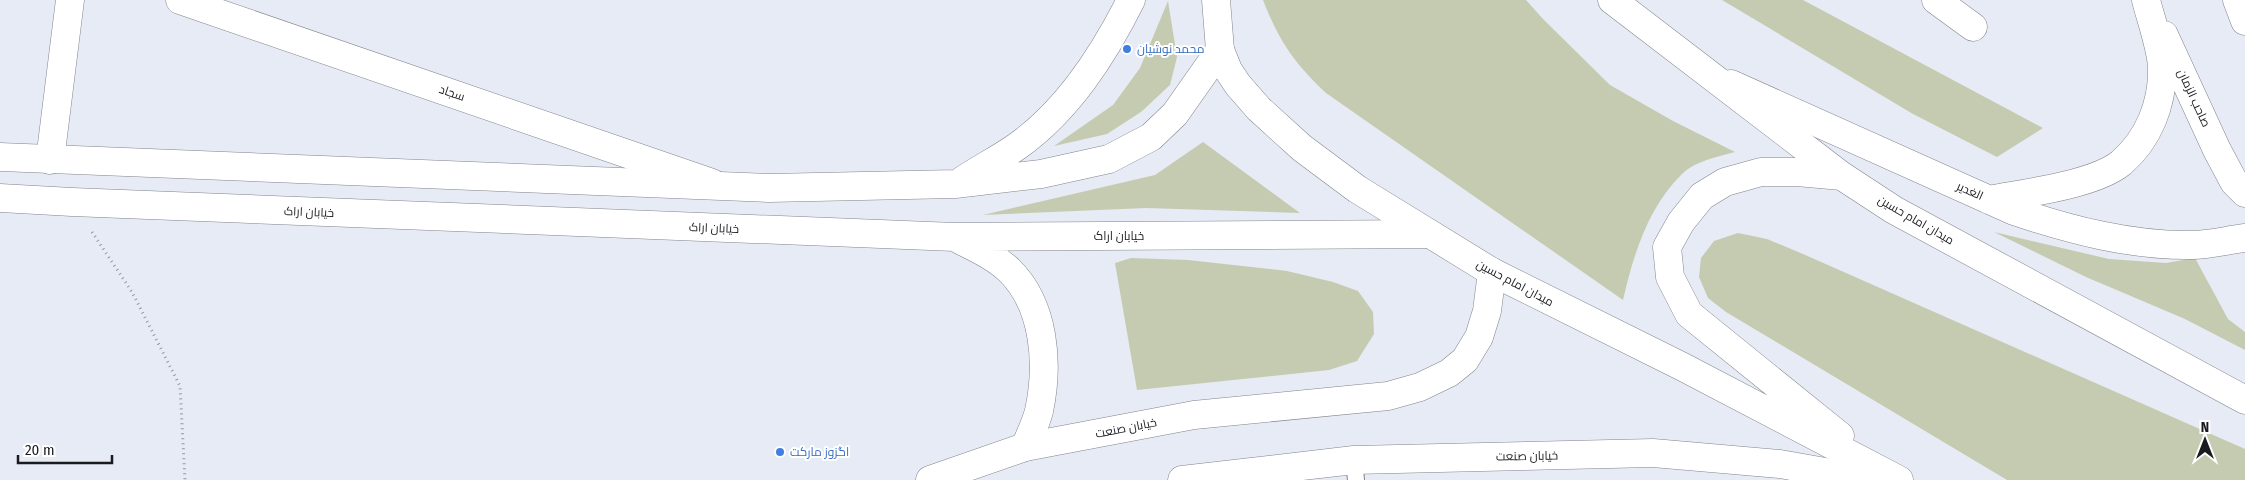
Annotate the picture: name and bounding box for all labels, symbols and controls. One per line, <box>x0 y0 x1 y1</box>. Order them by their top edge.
place label: محمد نوشیان <box>1137 42 1204 56</box>
marker: محمد نوشیان <box>1121 43 1133 55</box>
street label: صاحب الزمان <box>2175 67 2213 129</box>
street label: سجاد <box>437 82 467 104</box>
street label: الغدیر <box>1954 179 1985 203</box>
street label: میدان امام حسین <box>1875 193 1956 248</box>
street label: خیابان اراک <box>284 204 334 220</box>
street label: خیابان اراک <box>689 220 739 236</box>
street label: خیابان اراک <box>1094 229 1144 243</box>
street label: میدان امام حسین <box>1474 257 1556 310</box>
street label: خیابان صنعت <box>1094 415 1158 441</box>
north arrow <box>2180 415 2230 465</box>
text: N <box>2201 419 2209 436</box>
scale bar <box>18 432 111 464</box>
text: 20 m <box>25 441 55 459</box>
place label: اگزوز مارکت <box>790 445 849 459</box>
marker: اگزوز مارکت <box>774 446 786 458</box>
street label: خیابان صنعت <box>1496 448 1558 464</box>

